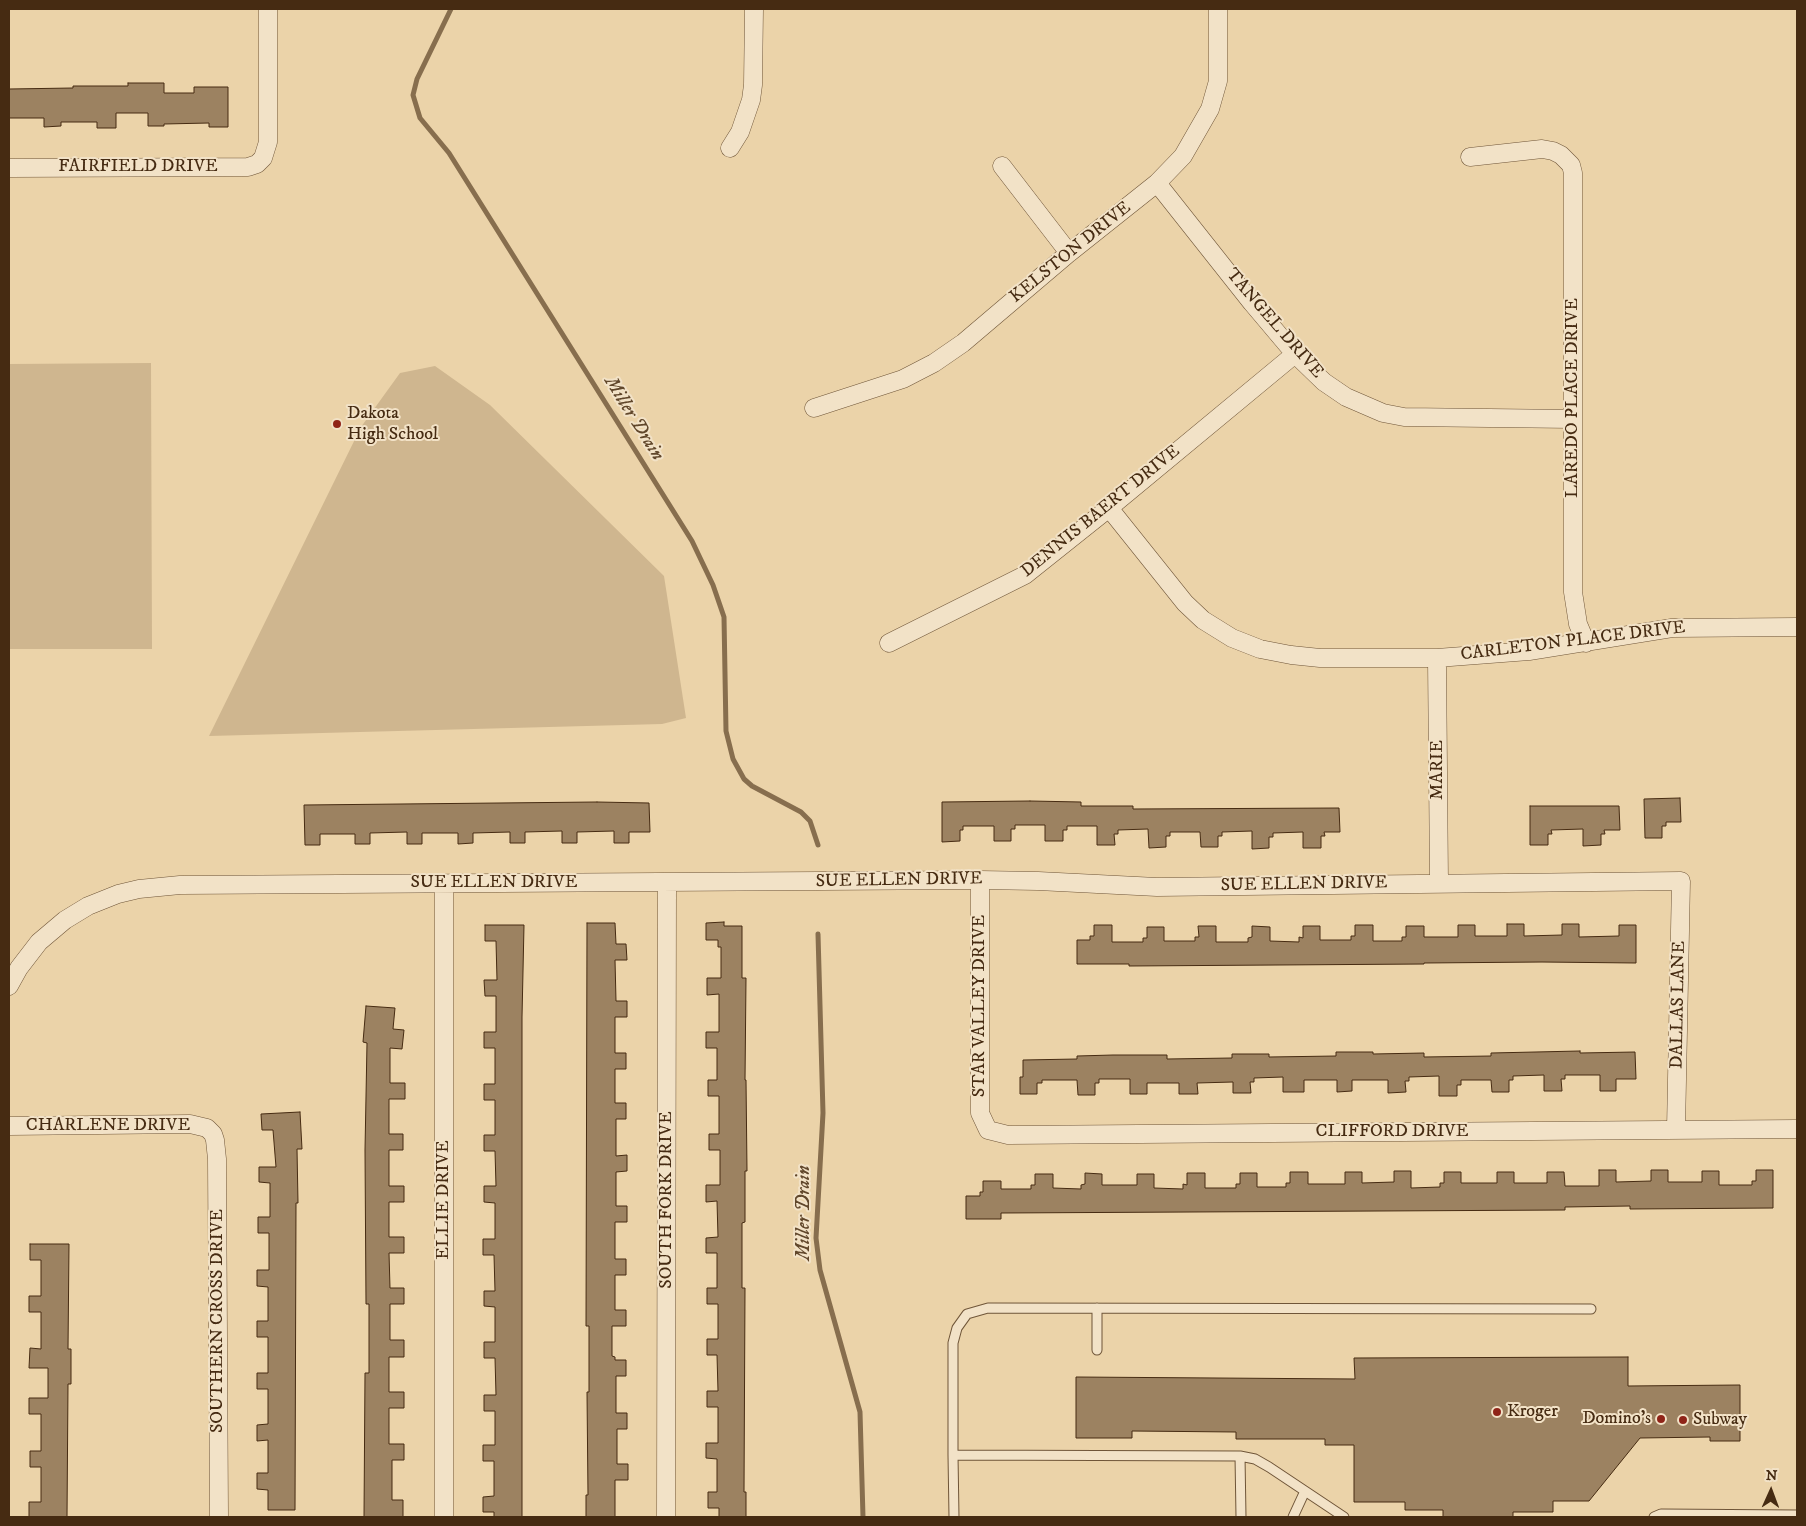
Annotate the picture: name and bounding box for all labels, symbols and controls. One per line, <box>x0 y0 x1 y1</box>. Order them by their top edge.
street label: FAIRFIELD DRIVE <box>58 156 218 178</box>
street label: KELSTON DRIVE <box>1006 198 1136 308</box>
street label: TANGEL DRIVE <box>1221 265 1327 383</box>
street label: LAREDO PLACE DRIVE <box>1562 298 1584 498</box>
water label: Miller Drain <box>598 373 668 465</box>
place label: Dakota High School <box>347 403 438 446</box>
marker: Dakota High School <box>331 418 343 430</box>
street label: DENNIS BAERT DRIVE <box>1017 441 1185 583</box>
street label: CARLETON PLACE DRIVE <box>1459 617 1687 667</box>
street label: MARIE <box>1427 740 1449 800</box>
street label: SUE ELLEN DRIVE <box>815 869 983 893</box>
street label: SUE ELLEN DRIVE <box>411 872 577 894</box>
street label: SUE ELLEN DRIVE <box>1220 873 1388 897</box>
street label: STAR VALLEY DRIVE <box>969 915 991 1097</box>
street label: DALLAS LANE <box>1667 941 1691 1069</box>
street label: SOUTH FORK DRIVE <box>656 1111 678 1289</box>
street label: CHARLENE DRIVE <box>26 1115 190 1137</box>
street label: CLIFFORD DRIVE <box>1316 1121 1468 1143</box>
street label: ELLIE DRIVE <box>433 1140 455 1260</box>
water label: Miller Drain <box>794 1165 816 1261</box>
street label: SOUTHERN CROSS DRIVE <box>207 1209 229 1433</box>
place label: Kroger <box>1507 1401 1558 1423</box>
marker: Kroger <box>1491 1406 1503 1418</box>
place label: Domino's <box>1582 1408 1651 1430</box>
place label: Subway <box>1693 1409 1747 1431</box>
marker: Domino's <box>1655 1413 1667 1425</box>
marker: Subway <box>1677 1414 1689 1426</box>
north arrow <box>1746 1466 1796 1516</box>
text: N <box>1765 1467 1778 1485</box>

